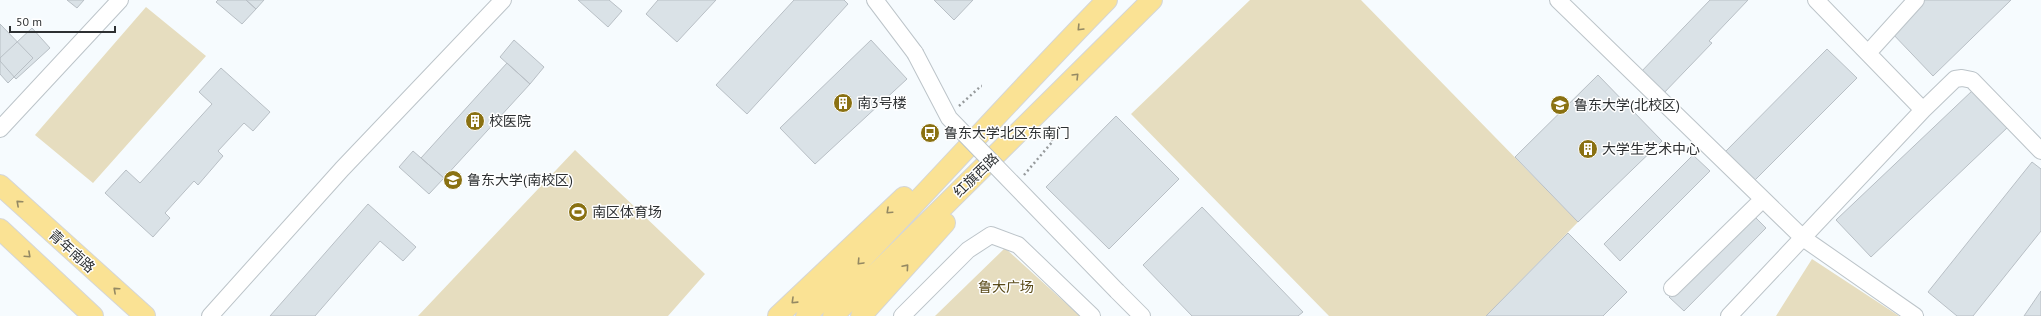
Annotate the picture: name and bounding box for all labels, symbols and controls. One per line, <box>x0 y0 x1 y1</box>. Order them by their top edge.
scale bar <box>10 8 115 34</box>
text: 50 m <box>16 14 42 29</box>
one-way arrow <box>1077 23 1085 31</box>
one-way arrow <box>1071 73 1079 81</box>
building icon: 南3号楼 <box>832 92 854 114</box>
place label: 南3号楼 <box>857 94 907 112</box>
school or university icon: 鲁东大学(北校区) <box>1549 94 1571 116</box>
place label: 鲁东大学(北校区) <box>1574 96 1680 114</box>
building icon: 校医院 <box>464 110 486 132</box>
place label: 校医院 <box>489 112 531 130</box>
bus stop icon: 鲁东大学北区东南门 <box>919 122 941 144</box>
place label: 鲁东大学北区东南门 <box>944 124 1070 142</box>
building icon: 大学生艺术中心 <box>1577 138 1599 160</box>
place label: 大学生艺术中心 <box>1602 140 1700 158</box>
street label: 红旗西路 <box>950 149 1002 201</box>
school or university icon: 鲁东大学(南校区) <box>442 169 464 191</box>
place label: 鲁东大学(南校区) <box>467 171 573 189</box>
one-way arrow <box>17 200 24 207</box>
sports icon: 南区体育场 <box>567 201 589 223</box>
place label: 南区体育场 <box>592 203 662 221</box>
one-way arrow <box>886 206 893 213</box>
street label: 青年南路 <box>45 226 99 276</box>
one-way arrow <box>23 251 31 258</box>
one-way arrow <box>858 257 865 264</box>
one-way arrow <box>901 264 909 272</box>
park label: 鲁大广场 <box>978 278 1034 296</box>
one-way arrow <box>113 287 121 295</box>
one-way arrow <box>791 296 799 303</box>

